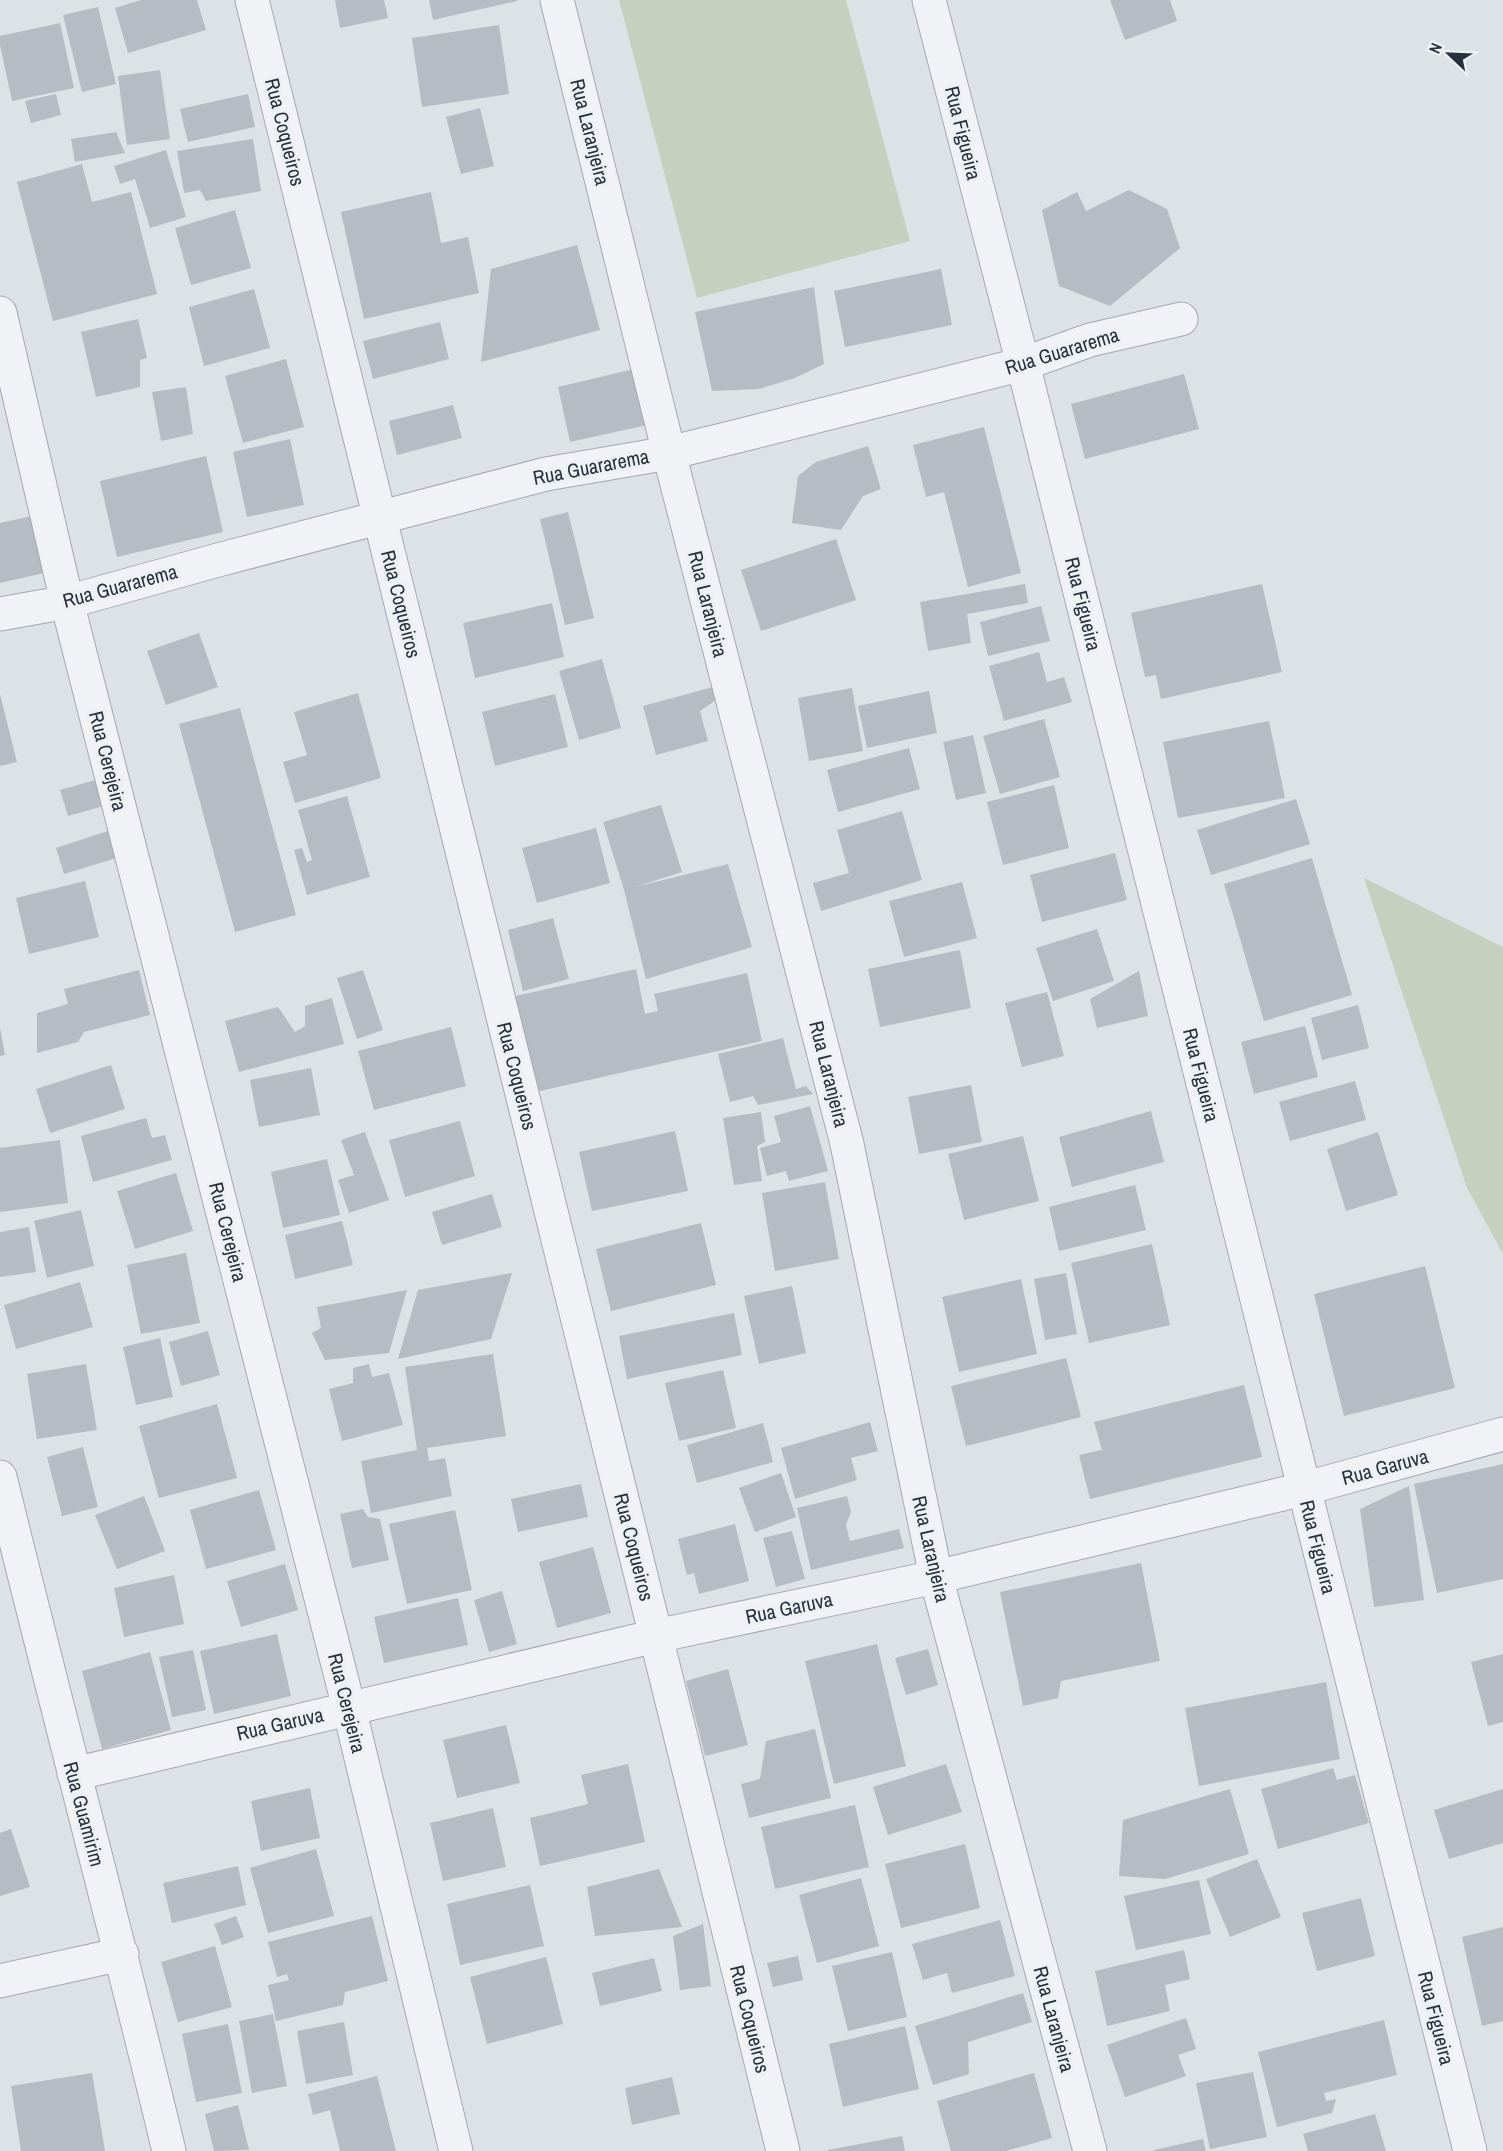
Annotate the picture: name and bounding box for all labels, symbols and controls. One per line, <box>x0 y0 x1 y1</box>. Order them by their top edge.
north arrow <box>1419 24 1479 84</box>
text: N <box>1423 39 1447 57</box>
street label: Rua Coqueiros <box>259 75 312 189</box>
street label: Rua Laranjeira <box>564 76 617 188</box>
street label: Rua Figueira <box>939 83 988 183</box>
street label: Rua Guararema <box>1002 320 1122 381</box>
street label: Rua Guararema <box>531 442 651 491</box>
street label: Rua Coqueiros <box>375 547 428 661</box>
street label: Rua Laranjeira <box>682 548 735 660</box>
street label: Rua Figueira <box>1059 554 1108 654</box>
street label: Rua Guararema <box>60 557 180 614</box>
street label: Rua Cerejeira <box>83 708 134 814</box>
street label: Rua Laranjeira <box>803 1018 856 1130</box>
street label: Rua Coqueiros <box>491 1019 544 1133</box>
street label: Rua Figueira <box>1177 1025 1226 1125</box>
street label: Rua Cerejeira <box>203 1179 254 1285</box>
street label: Rua Garuva <box>1339 1442 1431 1491</box>
street label: Rua Coqueiros <box>608 1490 661 1604</box>
street label: Rua Laranjeira <box>906 1493 957 1605</box>
street label: Rua Figueira <box>1294 1497 1343 1597</box>
street label: Rua Garuva <box>743 1585 835 1630</box>
street label: Rua Cerejeira <box>322 1650 373 1756</box>
street label: Rua Garuva <box>234 1700 326 1747</box>
street label: Rua Guamirim <box>58 1758 111 1869</box>
street label: Rua Coqueiros <box>724 1962 777 2076</box>
street label: Rua Laranjeira <box>1027 1963 1082 2075</box>
street label: Rua Figueira <box>1412 1968 1461 2068</box>

